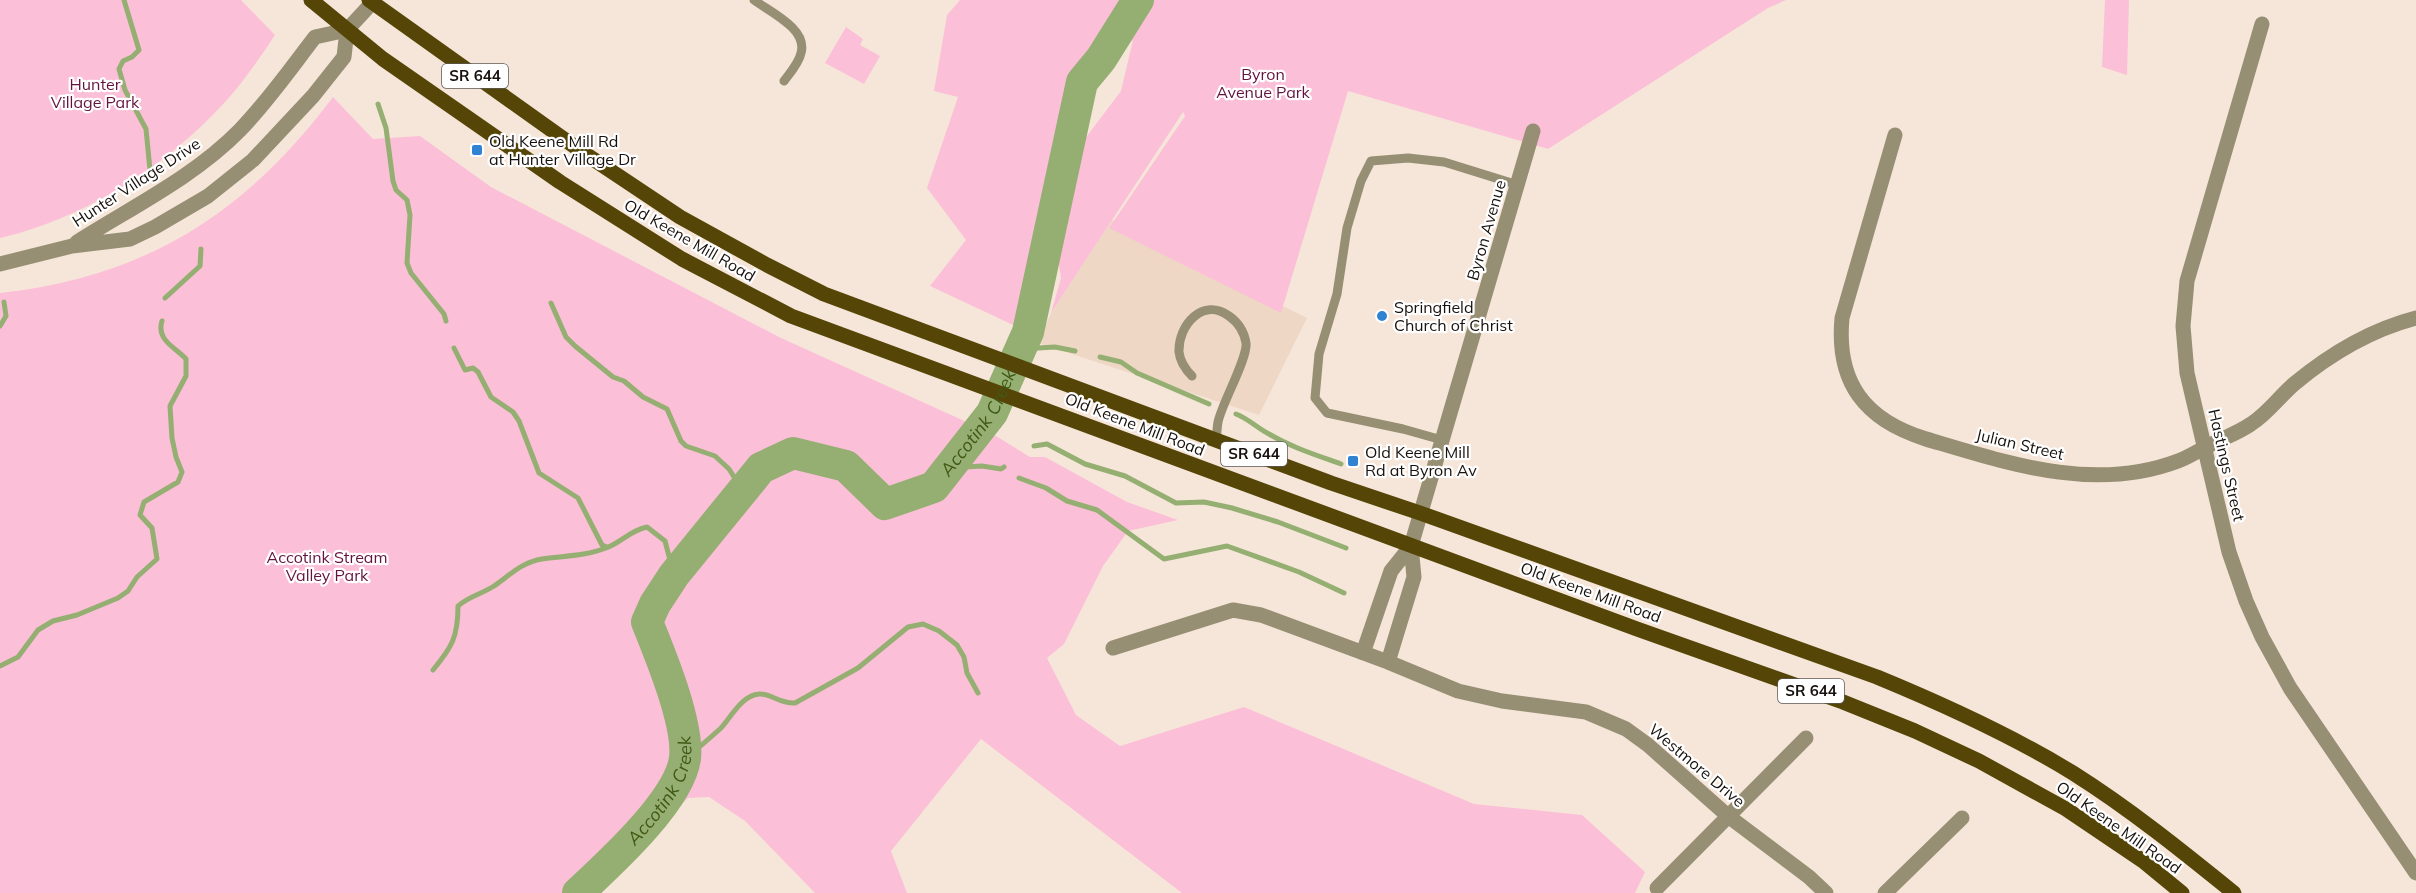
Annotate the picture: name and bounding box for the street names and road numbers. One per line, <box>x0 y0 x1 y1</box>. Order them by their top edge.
road number: SR 644 <box>442 64 508 88</box>
street label: Hunter Village Drive <box>68 133 204 231</box>
street label: Byron Avenue <box>1462 177 1510 283</box>
street label: Old Keene Mill Road <box>621 194 759 286</box>
street label: Old Keene Mill Road <box>1062 388 1208 460</box>
street label: Hastings Street <box>2204 407 2250 523</box>
street label: Julian Street <box>1974 424 2066 464</box>
road number: SR 644 <box>1221 442 1287 466</box>
street label: Old Keene Mill Road <box>1518 557 1664 627</box>
road number: SR 644 <box>1778 679 1844 703</box>
street label: Westmore Drive <box>1645 719 1749 811</box>
street label: Old Keene Mill Road <box>2053 776 2185 878</box>

